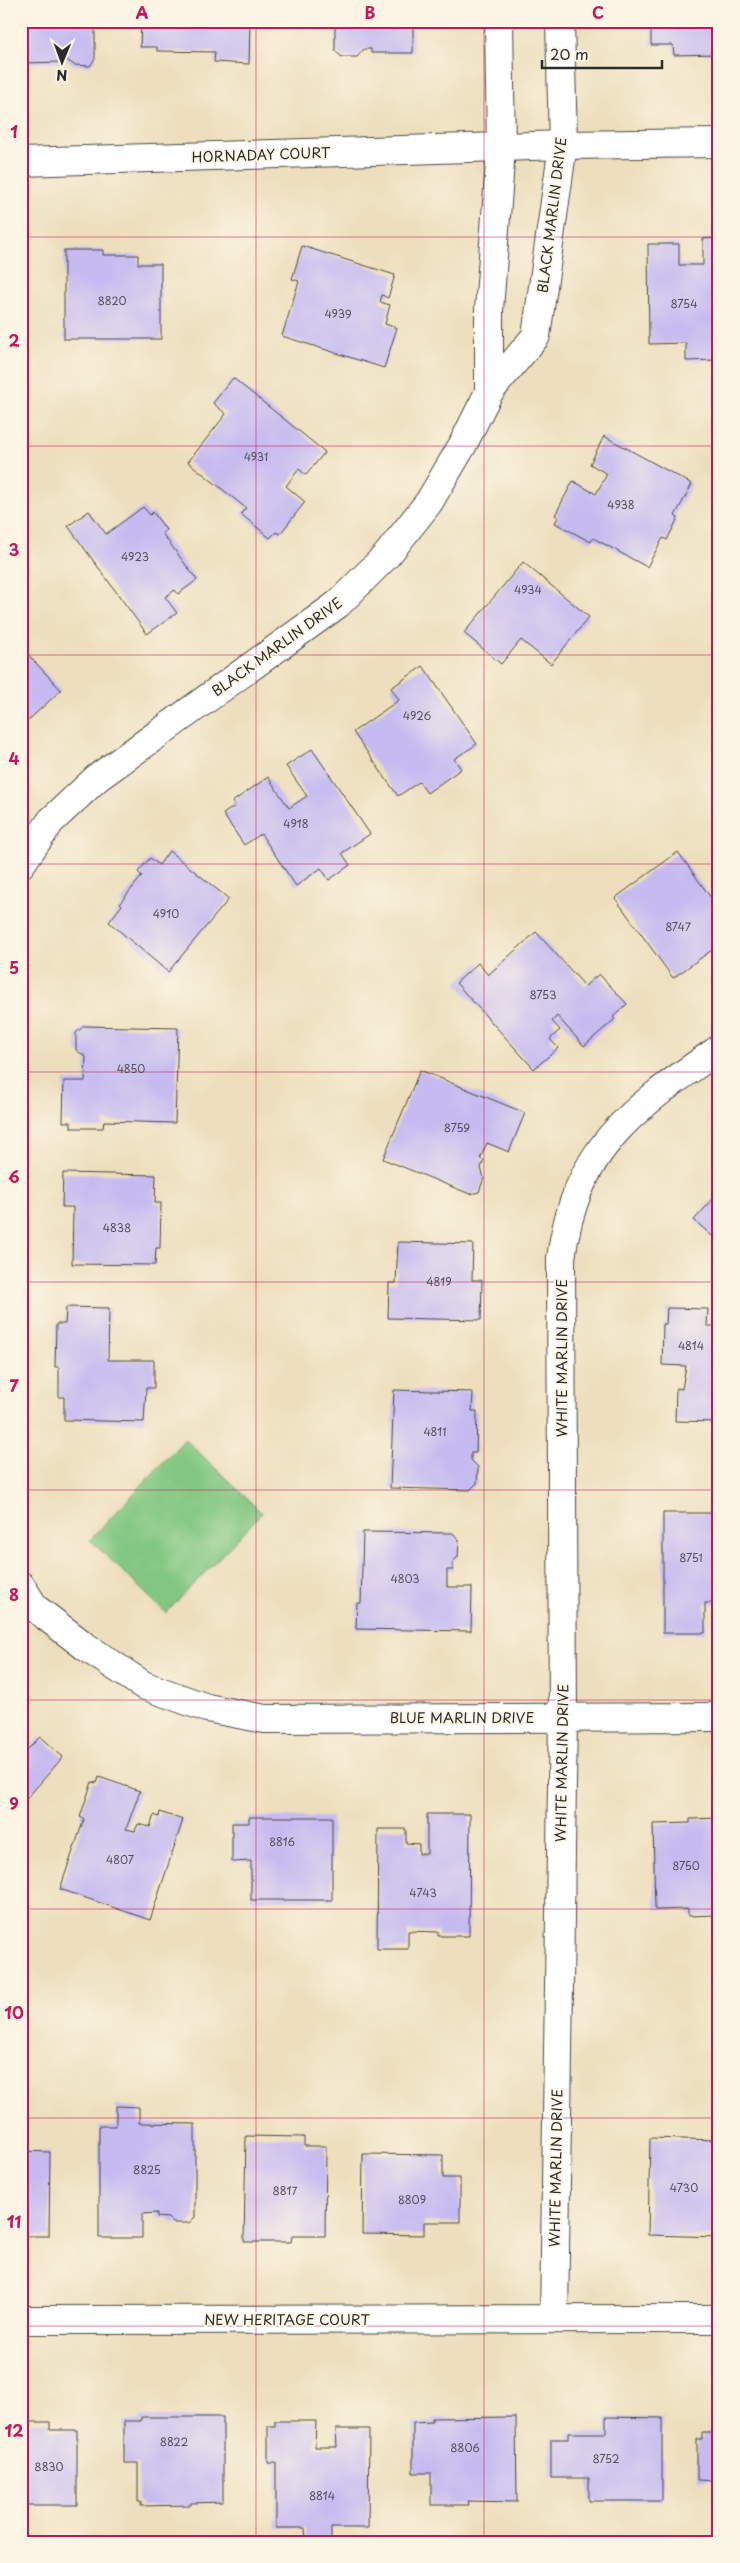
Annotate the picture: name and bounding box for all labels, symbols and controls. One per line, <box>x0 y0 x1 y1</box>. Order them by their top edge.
text: A <box>136 0 149 24</box>
text: B <box>365 0 376 24</box>
text: C <box>592 0 604 24</box>
north arrow <box>38 38 88 88</box>
scale bar <box>542 38 662 70</box>
text: 20 m <box>550 42 589 65</box>
text: N <box>56 65 67 86</box>
text: 1 <box>10 119 18 143</box>
street label: BLACK MARLIN DRIVE <box>532 136 572 294</box>
street label: HORNADAY COURT <box>191 142 331 167</box>
house number: 8820 <box>98 292 126 309</box>
house number: 8754 <box>671 295 697 312</box>
house number: 4939 <box>324 305 352 322</box>
text: 2 <box>8 328 20 352</box>
house number: 4931 <box>244 448 268 465</box>
house number: 4938 <box>607 496 635 513</box>
text: 3 <box>9 537 19 561</box>
house number: 4923 <box>121 548 149 565</box>
house number: 4934 <box>514 581 542 598</box>
street label: BLACK MARLIN DRIVE <box>207 592 346 701</box>
house number: 4926 <box>403 707 431 724</box>
text: 4 <box>9 746 20 770</box>
house number: 4918 <box>283 815 309 832</box>
house number: 4910 <box>153 905 179 922</box>
house number: 8747 <box>665 918 691 935</box>
text: 5 <box>9 955 19 979</box>
house number: 8753 <box>530 986 556 1003</box>
house number: 4850 <box>117 1060 145 1077</box>
house number: 8759 <box>444 1119 470 1136</box>
text: 6 <box>8 1164 20 1188</box>
house number: 4838 <box>103 1219 131 1236</box>
house number: 4819 <box>426 1273 452 1290</box>
street label: WHITE MARLIN DRIVE <box>551 1279 572 1437</box>
house number: 4814 <box>678 1337 704 1354</box>
text: 7 <box>9 1373 19 1397</box>
house number: 4811 <box>423 1423 447 1440</box>
house number: 8751 <box>679 1549 703 1566</box>
house number: 4803 <box>390 1570 420 1587</box>
text: 8 <box>9 1582 19 1606</box>
street label: WHITE MARLIN DRIVE <box>550 1683 573 1842</box>
street label: BLUE MARLIN DRIVE <box>390 1707 534 1728</box>
text: 9 <box>9 1791 19 1815</box>
house number: 8816 <box>269 1833 295 1850</box>
house number: 4807 <box>106 1851 134 1868</box>
house number: 8750 <box>672 1857 700 1874</box>
house number: 4743 <box>409 1884 437 1901</box>
text: 10 <box>4 2000 24 2024</box>
street label: WHITE MARLIN DRIVE <box>544 2088 567 2247</box>
house number: 8825 <box>133 2161 161 2178</box>
house number: 4730 <box>670 2179 698 2196</box>
house number: 8817 <box>273 2182 298 2199</box>
house number: 8809 <box>398 2191 426 2208</box>
text: 11 <box>7 2209 21 2233</box>
street label: NEW HERITAGE COURT <box>204 2309 370 2330</box>
text: 12 <box>5 2418 23 2442</box>
house number: 8822 <box>160 2433 189 2450</box>
house number: 8806 <box>450 2439 480 2456</box>
house number: 8752 <box>593 2450 620 2467</box>
house number: 8830 <box>34 2458 64 2475</box>
house number: 8814 <box>309 2487 335 2504</box>

